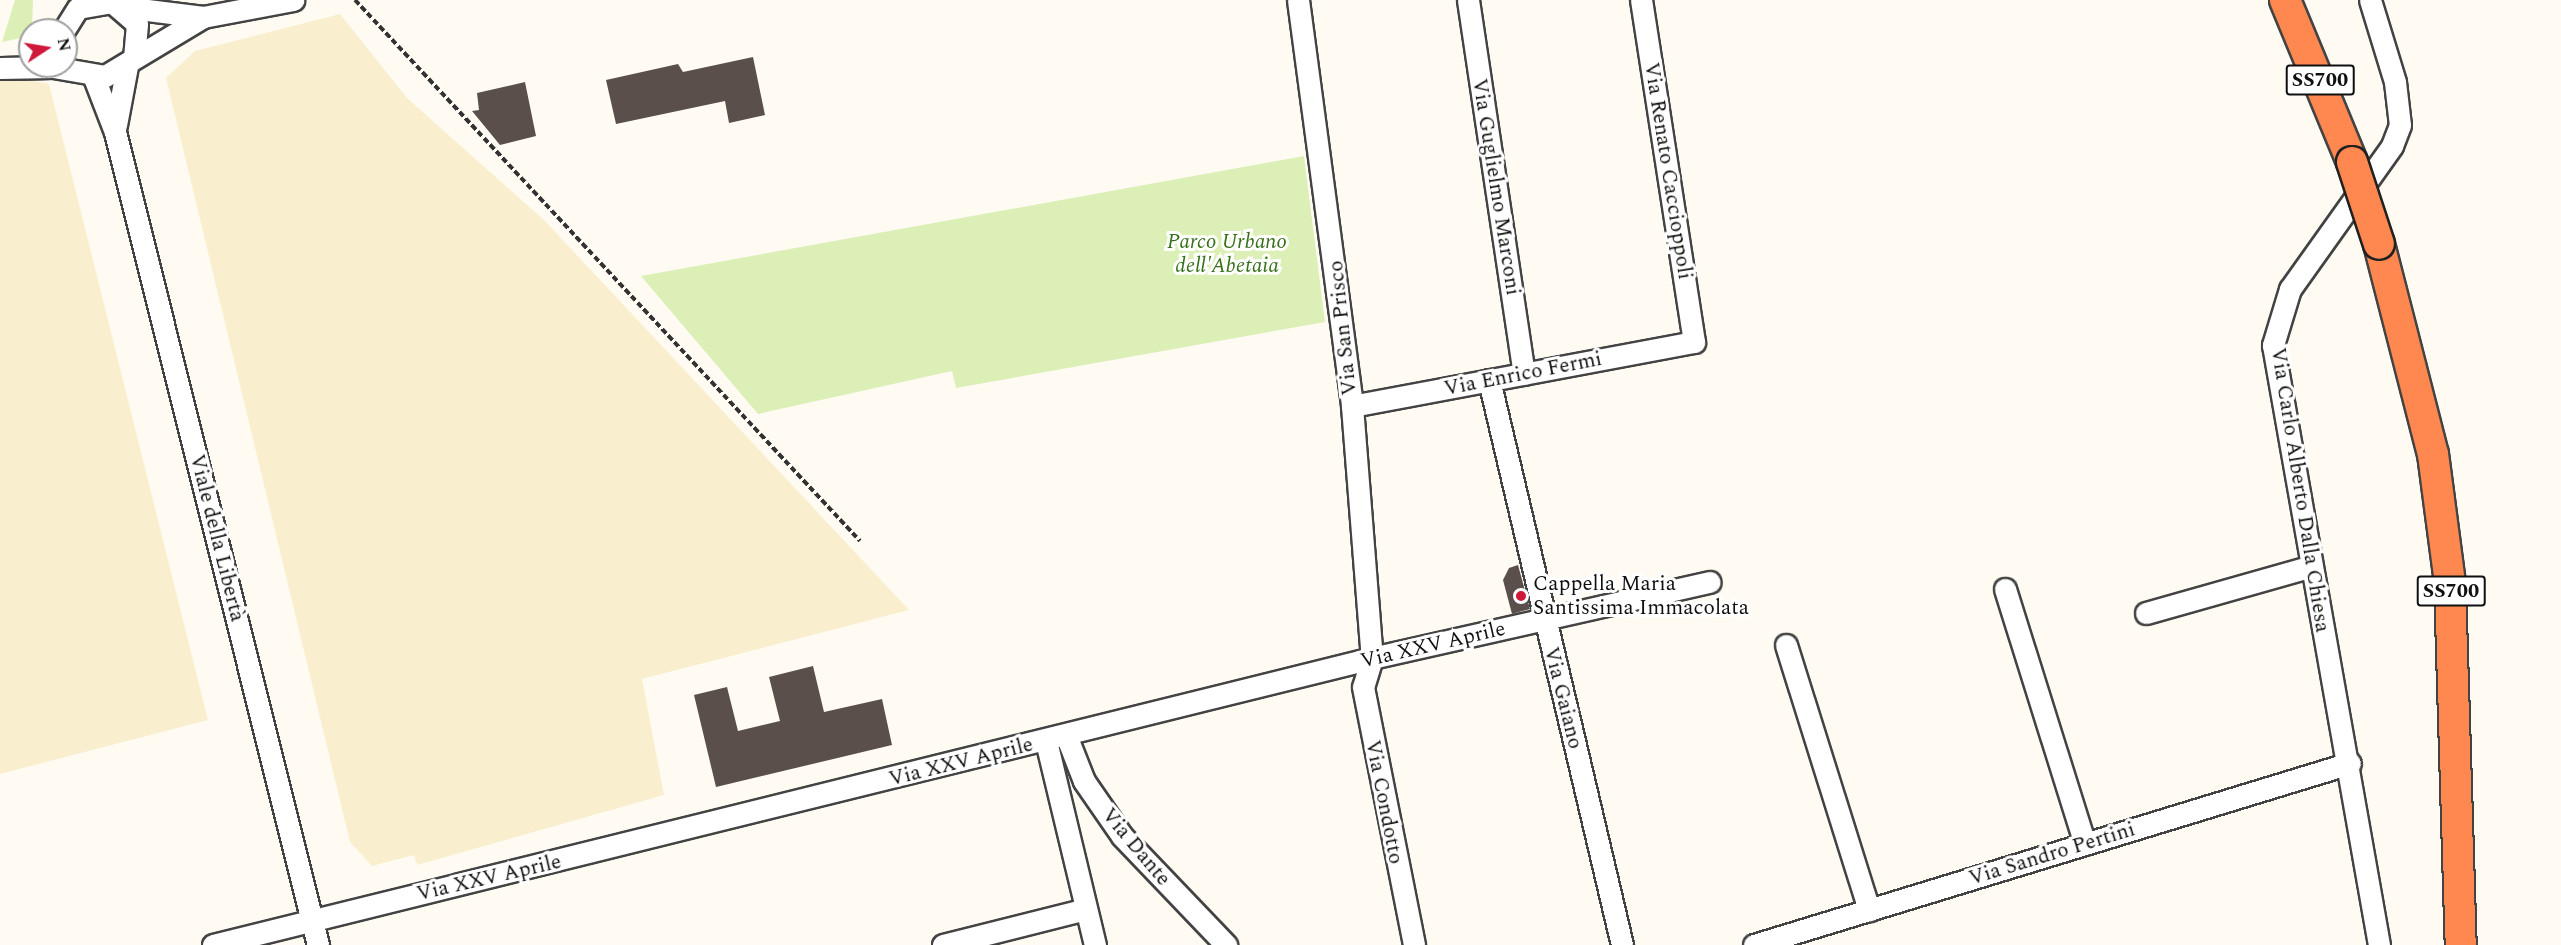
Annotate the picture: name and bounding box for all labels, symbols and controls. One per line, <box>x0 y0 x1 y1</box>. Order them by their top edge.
north arrow <box>18 18 78 78</box>
text: N <box>51 36 77 54</box>
street label: Via Renato Caccioppoli <box>1638 61 1698 281</box>
road number: SS700 <box>2286 63 2354 97</box>
street label: Via Guglielmo Marconi <box>1466 77 1526 297</box>
park label: Parco Urbano dell'Abetaia <box>1167 229 1287 279</box>
street label: Via San Prisco <box>1323 259 1363 397</box>
street label: Via Enrico Fermi <box>1442 346 1604 402</box>
street label: Via Carlo Alberto Dalla Chiesa <box>2265 346 2335 634</box>
street label: Viale della Libertà <box>184 452 250 624</box>
place label: Cappella Maria Santissima Immacolata <box>1533 571 1749 621</box>
road number: SS700 <box>2416 574 2486 608</box>
marker: Cappella Maria Santissima Immacolata <box>1514 589 1528 603</box>
street label: Via XXV Aprile <box>1358 616 1508 674</box>
street label: Via Gaiano <box>1538 644 1588 752</box>
street label: Via XXV Aprile <box>886 732 1036 792</box>
street label: Via Condotto <box>1360 738 1408 866</box>
street label: Via Dante <box>1096 803 1176 891</box>
street label: Via Sandro Pertini <box>1966 817 2138 891</box>
street label: Via XXV Aprile <box>414 849 564 907</box>

